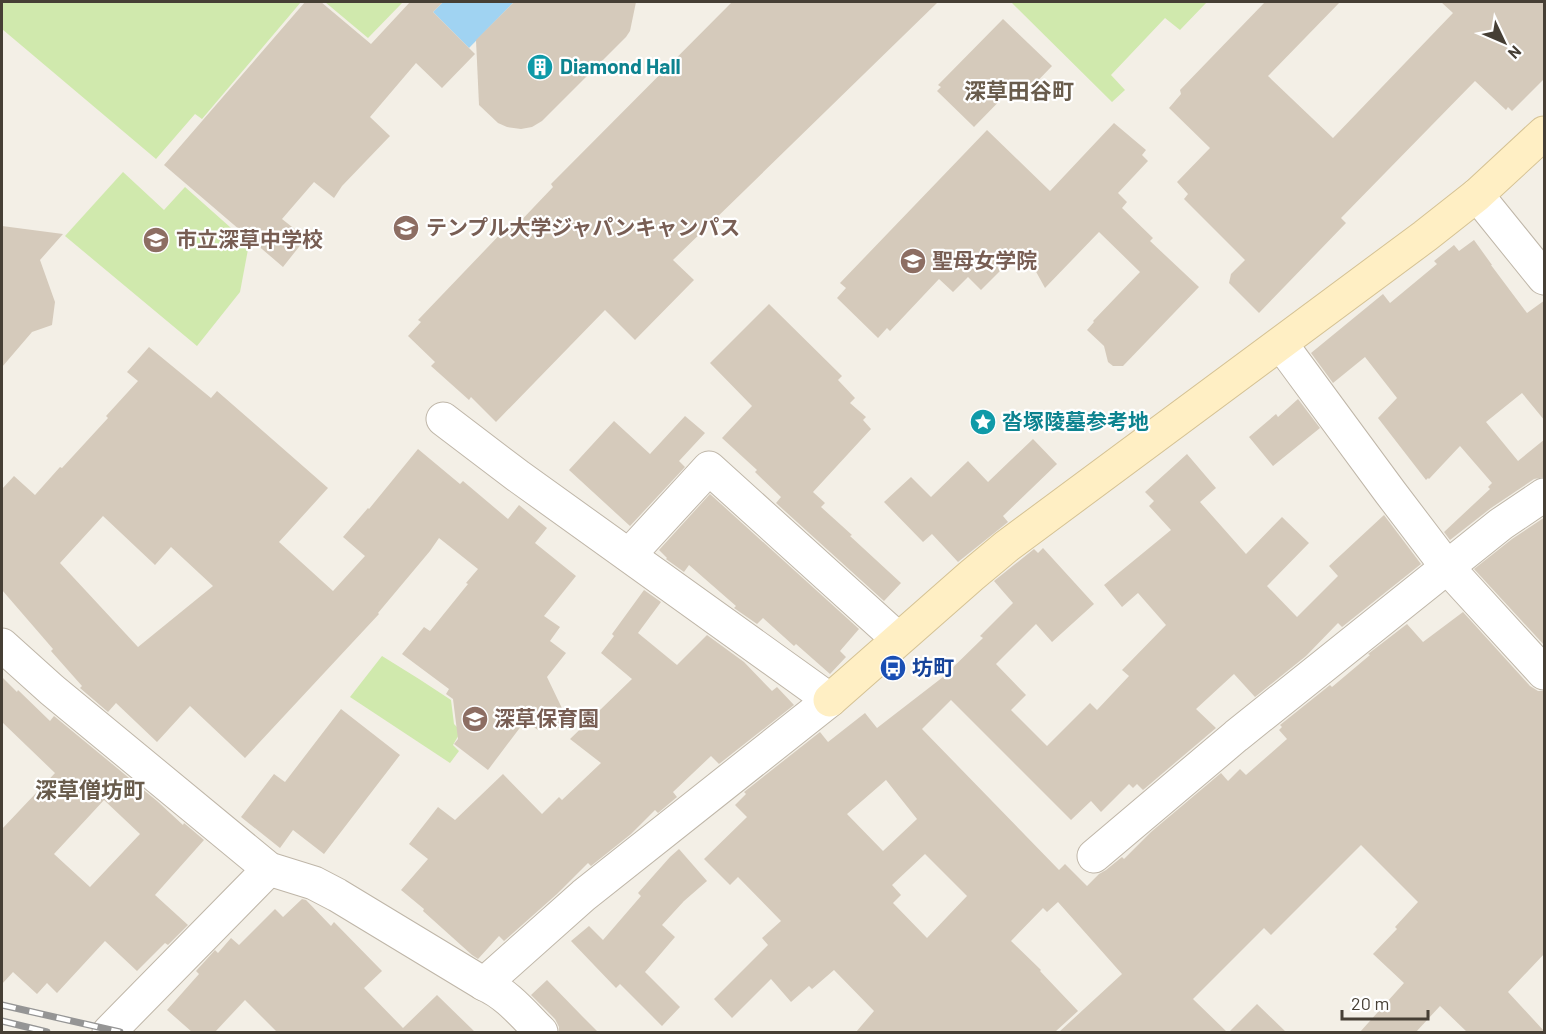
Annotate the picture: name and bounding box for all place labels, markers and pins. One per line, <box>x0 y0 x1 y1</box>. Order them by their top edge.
building icon: Diamond Hall <box>525 52 555 82</box>
place label: Diamond Hall <box>560 53 681 78</box>
school or university icon: テンプル大学ジャパンキャンパス <box>391 213 421 243</box>
place label: テンプル大学ジャパンキャンパス <box>426 214 740 239</box>
school or university icon: 市立深草中学校 <box>141 225 171 255</box>
place label: 市立深草中学校 <box>176 226 323 251</box>
school or university icon: 聖母女学院 <box>898 246 928 276</box>
place label: 聖母女学院 <box>932 247 1037 272</box>
place icon: 沓塚陵墓参考地 <box>968 407 998 437</box>
place label: 沓塚陵墓参考地 <box>1002 408 1149 433</box>
bus stop icon: 坊町 <box>878 653 908 683</box>
place label: 坊町 <box>912 654 954 679</box>
school or university icon: 深草保育園 <box>460 704 490 734</box>
place label: 深草保育園 <box>494 705 599 730</box>

